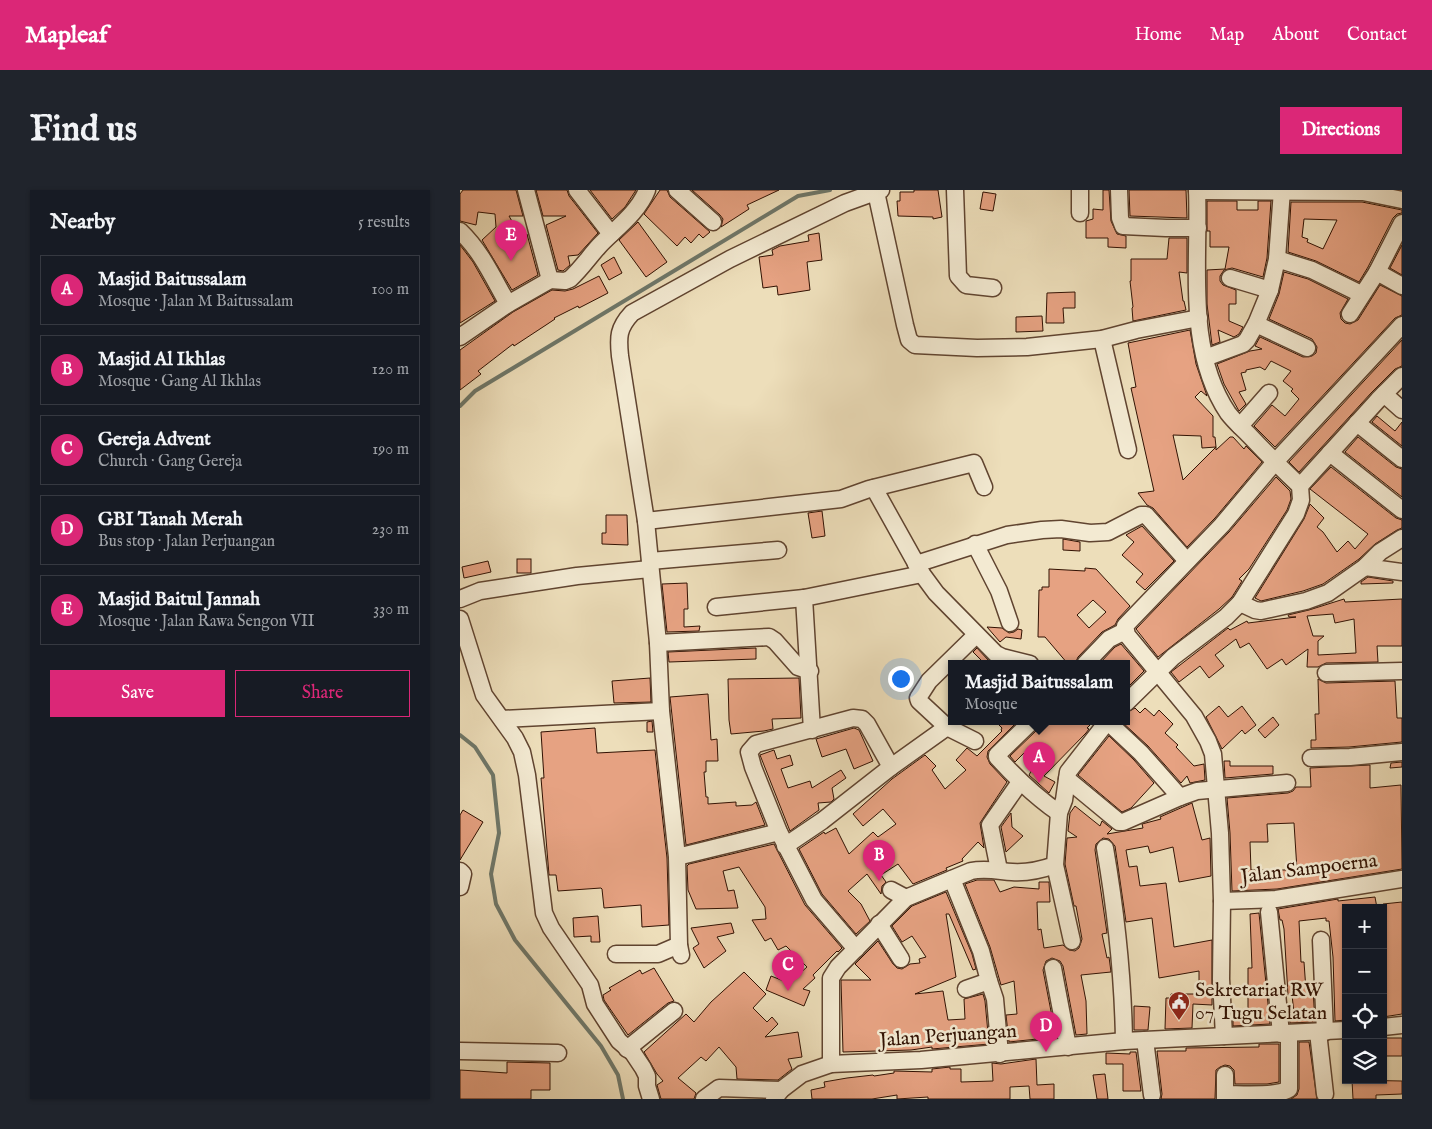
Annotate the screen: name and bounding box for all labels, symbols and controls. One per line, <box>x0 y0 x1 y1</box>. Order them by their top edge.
text: Mapleaf <box>25 20 107 51</box>
text: Home <box>1135 24 1182 47</box>
text: Map <box>1210 24 1244 47</box>
text: About <box>1272 24 1319 47</box>
text: Contact <box>1347 24 1407 47</box>
button: Directions <box>1280 107 1402 154</box>
text: Find us <box>30 108 137 153</box>
text: Nearby <box>50 209 115 236</box>
text: 5 results <box>358 213 410 233</box>
pin: E <box>495 220 527 261</box>
text: Masjid Baitussalam <box>98 268 246 292</box>
text: A <box>62 280 72 300</box>
text: 100 m <box>372 280 409 300</box>
text: Mosque · Jalan M Baitussalam <box>98 292 293 312</box>
text: Masjid Al Ikhlas <box>98 348 225 372</box>
text: B <box>62 360 72 380</box>
text: 120 m <box>372 360 409 380</box>
text: Mosque · Gang Al Ikhlas <box>98 372 261 392</box>
text: Gereja Advent <box>98 428 211 452</box>
text: C <box>61 440 73 460</box>
text: 190 m <box>372 440 409 460</box>
text: Church · Gang Gereja <box>98 452 242 472</box>
text: GBI Tanah Merah <box>98 508 243 532</box>
text: D <box>61 520 73 540</box>
text: 230 m <box>372 520 409 540</box>
text: Bus stop · Jalan Perjuangan <box>98 532 275 552</box>
text: Masjid Baitul Jannah <box>98 588 260 612</box>
text: E <box>61 600 73 620</box>
text: 330 m <box>373 600 409 620</box>
text: Mosque · Jalan Rawa Sengon VII <box>98 612 315 632</box>
popup <box>948 660 1130 725</box>
your location <box>888 666 914 692</box>
button: Save <box>50 670 225 717</box>
button: Share <box>235 670 410 717</box>
text: Masjid Baitussalam <box>965 671 1113 695</box>
text: Mosque <box>965 695 1017 715</box>
pin: A <box>1023 742 1055 783</box>
pin: B <box>863 840 895 881</box>
street label: Jalan Sampoerna <box>1237 848 1379 890</box>
map controls <box>1342 904 1387 1084</box>
button: + <box>1342 904 1387 949</box>
button: − <box>1342 949 1387 994</box>
pin: C <box>772 950 804 991</box>
place label: Sekretariat RW 07 Tugu Selatan <box>1195 978 1327 1026</box>
public building icon: Sekretariat RW 07 Tugu Selatan <box>1167 990 1191 1021</box>
button: locate <box>1342 994 1387 1039</box>
pin: D <box>1030 1011 1062 1052</box>
street label: Jalan Perjuangan <box>876 1019 1018 1053</box>
button: layers <box>1342 1039 1387 1084</box>

